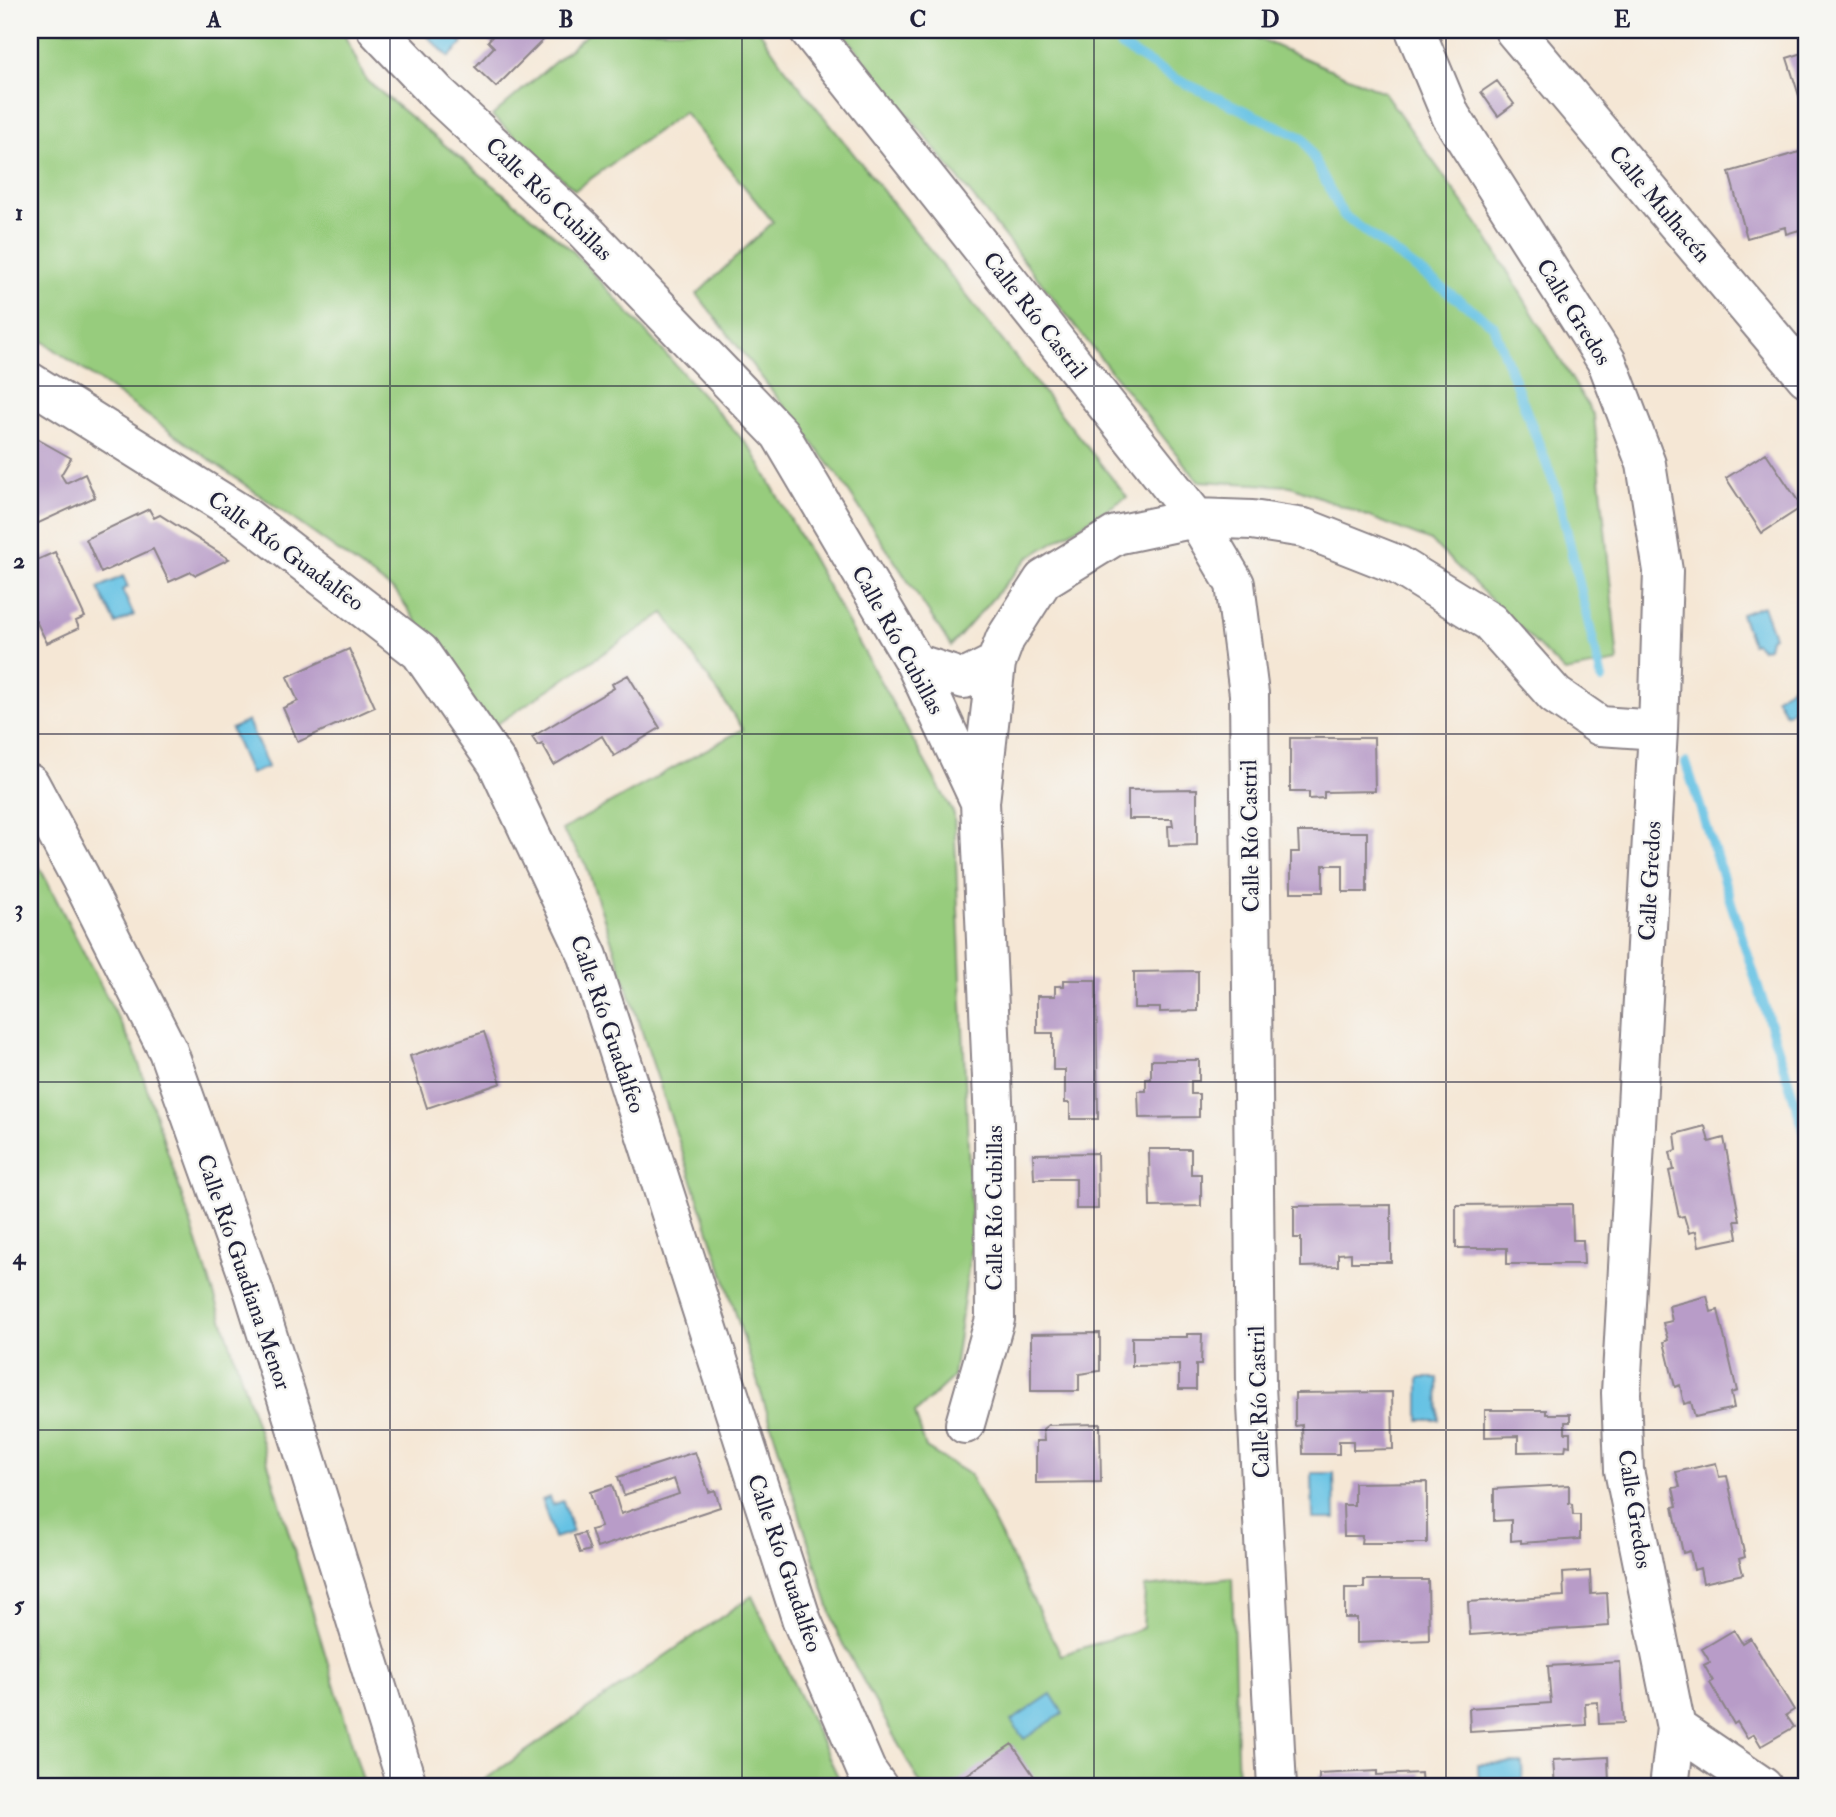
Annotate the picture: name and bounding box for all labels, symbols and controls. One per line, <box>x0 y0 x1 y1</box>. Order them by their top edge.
text: A <box>206 5 222 34</box>
text: B <box>558 5 574 34</box>
text: C <box>910 5 926 34</box>
text: D <box>1261 5 1279 34</box>
text: E <box>1614 5 1631 34</box>
street label: Calle Río Cubillas <box>479 131 619 267</box>
street label: Calle Mulhacén <box>1603 139 1718 269</box>
text: 1 <box>15 198 23 227</box>
street label: Calle Río Castril <box>977 246 1094 384</box>
street label: Calle Gredos <box>1530 253 1618 371</box>
street label: Calle Río Guadalfeo <box>202 485 370 617</box>
text: 2 <box>13 546 25 575</box>
street label: Calle Río Cubillas <box>845 561 951 720</box>
street label: Calle Río Castril <box>1234 759 1266 913</box>
street label: Calle Gredos <box>1632 820 1668 942</box>
text: 3 <box>15 894 23 923</box>
street label: Calle Río Guadalfeo <box>564 931 652 1117</box>
street label: Calle Río Cubillas <box>980 1125 1009 1291</box>
street label: Calle Río Guadiana Menor <box>190 1150 298 1394</box>
text: 4 <box>12 1242 27 1271</box>
street label: Calle Río Castril <box>1242 1325 1276 1479</box>
street label: Calle Gredos <box>1611 1447 1659 1571</box>
street label: Calle Río Guadalfeo <box>741 1470 829 1656</box>
text: 5 <box>14 1590 25 1619</box>

